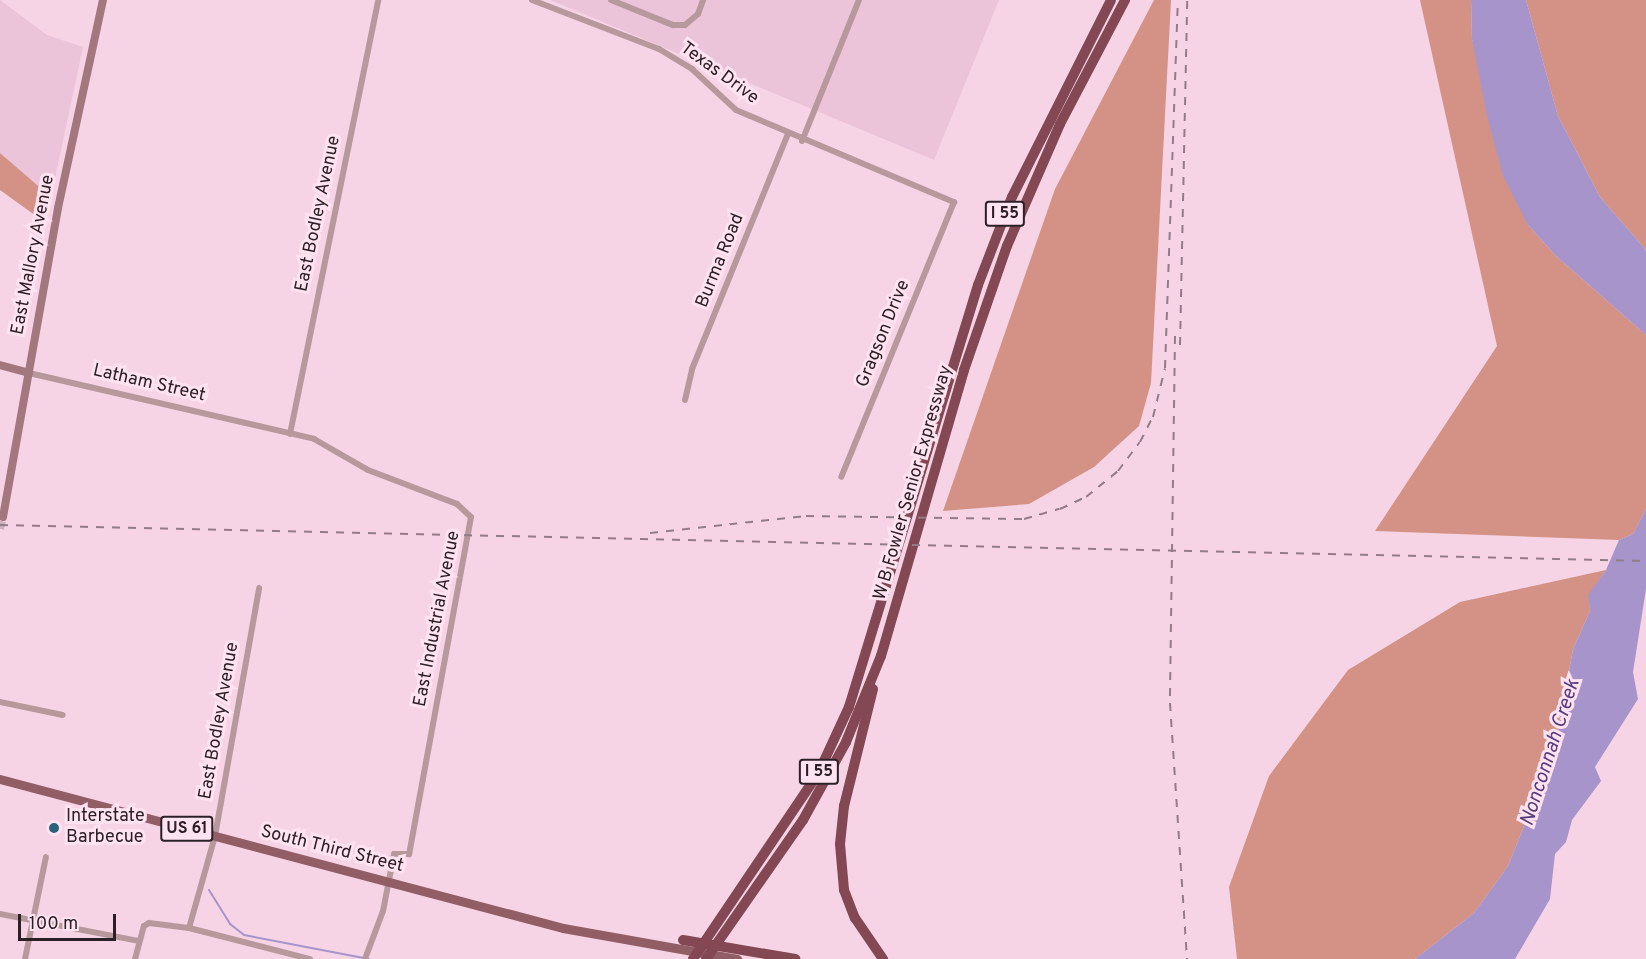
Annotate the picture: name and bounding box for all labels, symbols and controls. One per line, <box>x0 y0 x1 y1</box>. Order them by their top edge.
street label: Texas Drive <box>676 38 762 110</box>
street label: East Bodley Avenue <box>292 134 346 294</box>
street label: East Mallory Avenue <box>8 173 60 337</box>
road number: I 55 <box>984 201 1026 227</box>
street label: Burma Road <box>692 211 750 311</box>
street label: Gragson Drive <box>853 277 915 391</box>
street label: Latham Street <box>91 361 207 407</box>
street label: W B Fowler Senior Expressway <box>870 363 958 603</box>
street label: East Industrial Avenue <box>410 529 466 709</box>
street label: East Bodley Avenue <box>195 640 245 802</box>
water label: Nonconnah Creek <box>1516 677 1586 829</box>
road number: I 55 <box>798 759 840 785</box>
place label: Interstate Barbecue <box>66 807 145 850</box>
road number: US 61 <box>160 816 214 842</box>
marker: Interstate Barbecue <box>47 821 61 835</box>
street label: South Third Street <box>258 822 406 878</box>
scale bar <box>21 902 118 940</box>
text: 100 m <box>29 913 78 936</box>

